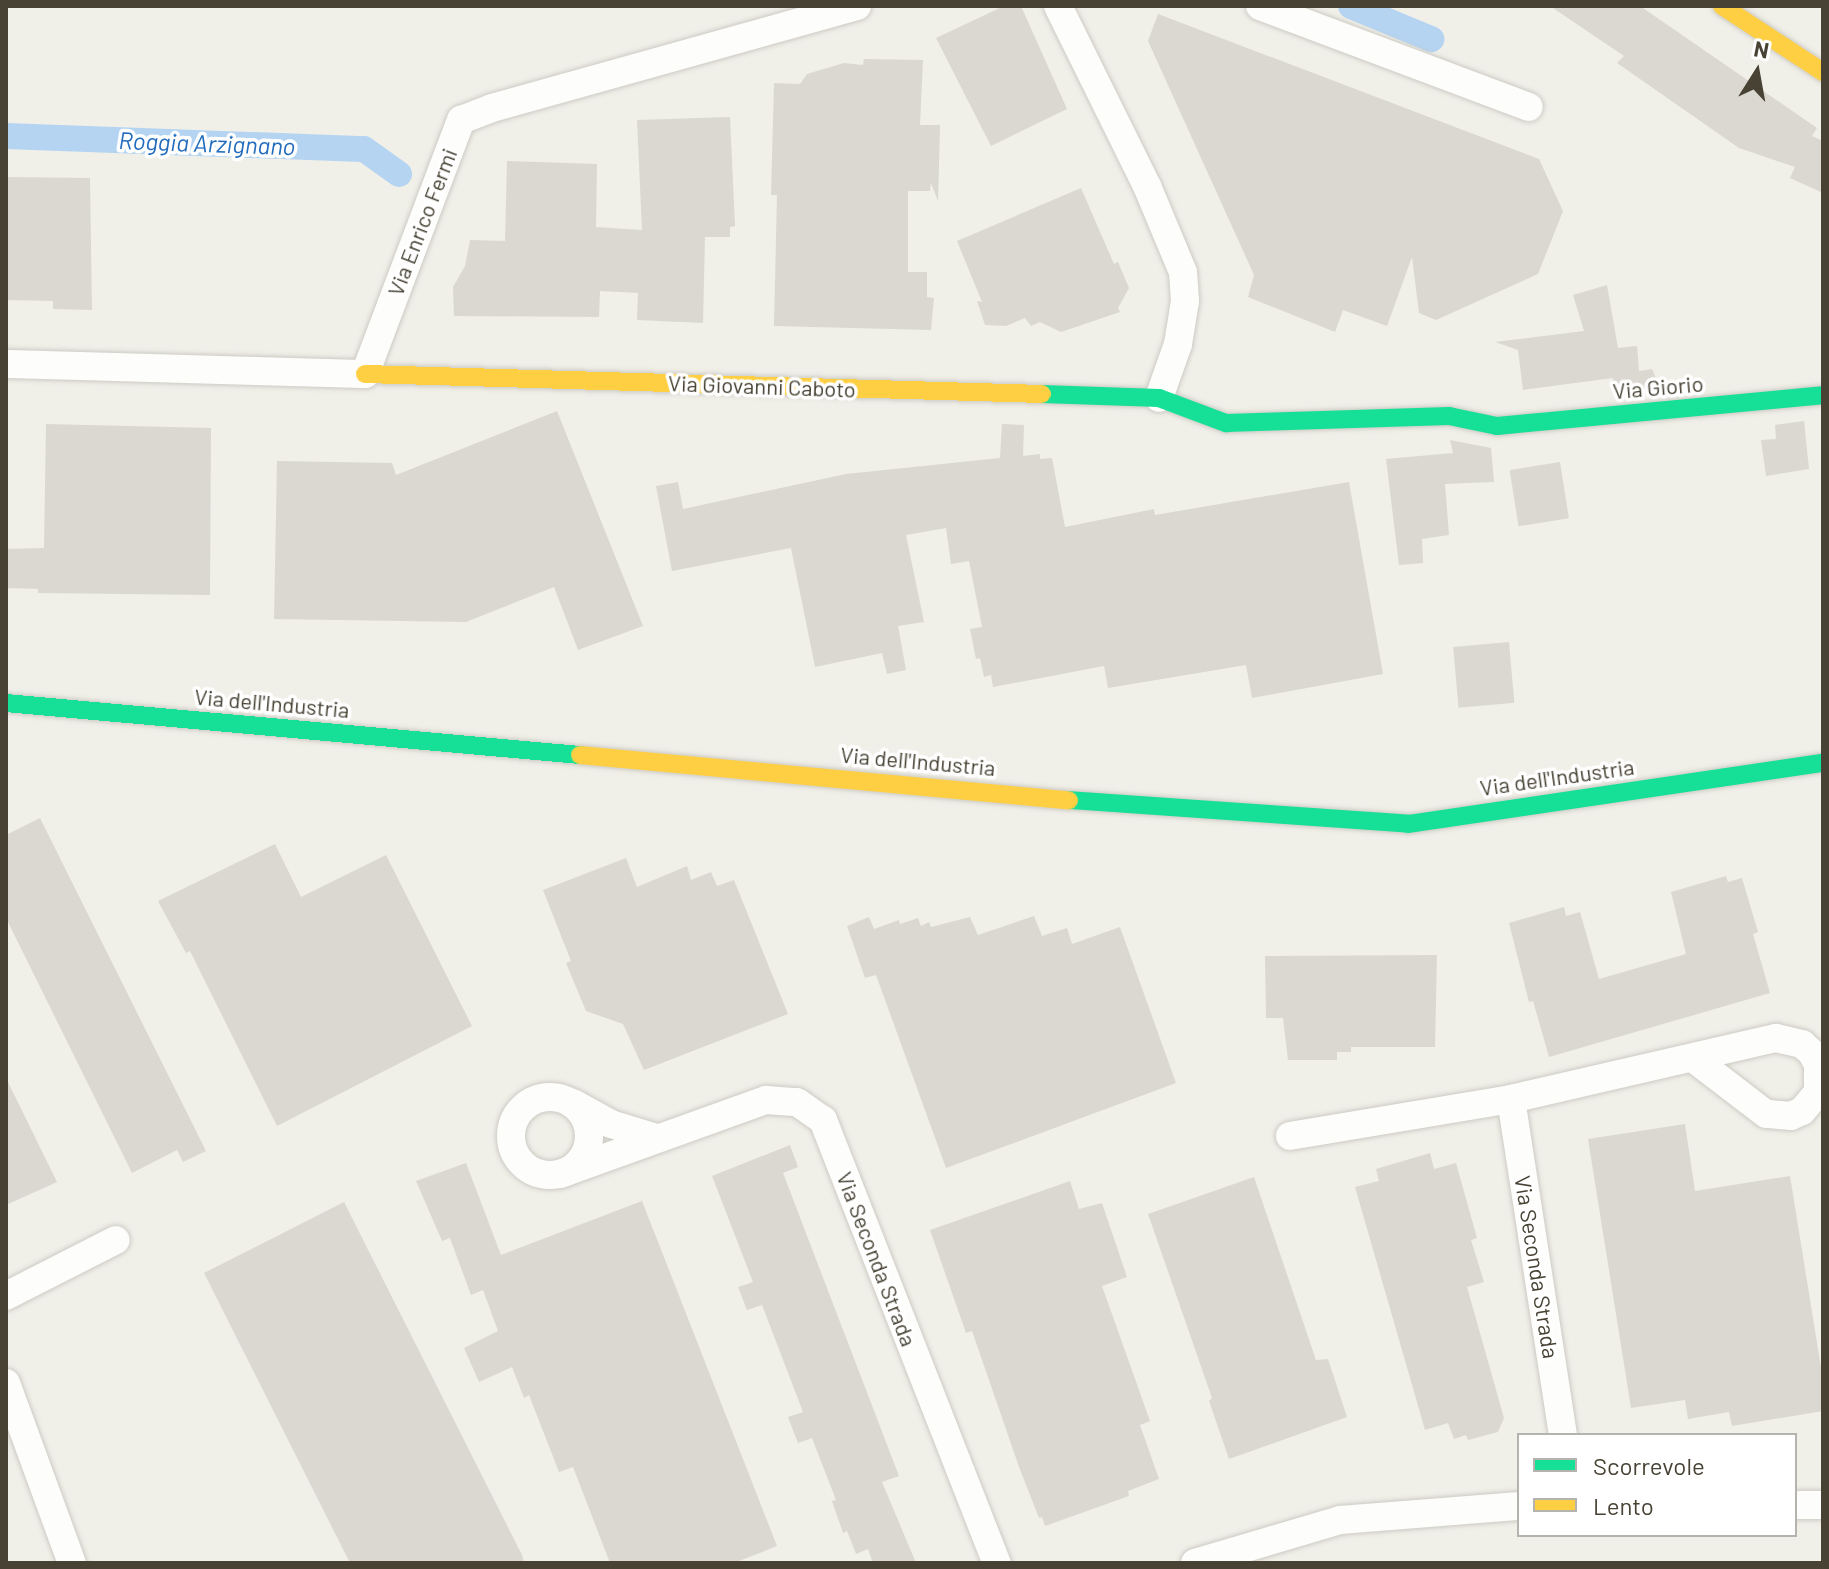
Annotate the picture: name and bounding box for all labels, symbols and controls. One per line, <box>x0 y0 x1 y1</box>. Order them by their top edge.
north arrow <box>1717 32 1797 112</box>
text: N <box>1752 34 1771 63</box>
water label: Roggia Arzignano <box>118 126 296 160</box>
street label: Via Enrico Fermi <box>382 144 462 300</box>
street label: Via Giovanni Caboto <box>668 370 856 402</box>
street label: Via Giorio <box>1612 370 1704 404</box>
street label: Via dell'Industria <box>193 683 351 723</box>
street label: Via dell'Industria <box>839 741 997 781</box>
street label: Via dell'Industria <box>1478 753 1636 801</box>
street label: Via Seconda Strada <box>832 1168 922 1350</box>
street label: Via Seconda Strada <box>1510 1174 1564 1360</box>
legend <box>1517 1433 1797 1537</box>
text: Scorrevole <box>1593 1451 1705 1480</box>
text: Lento <box>1593 1491 1654 1520</box>

